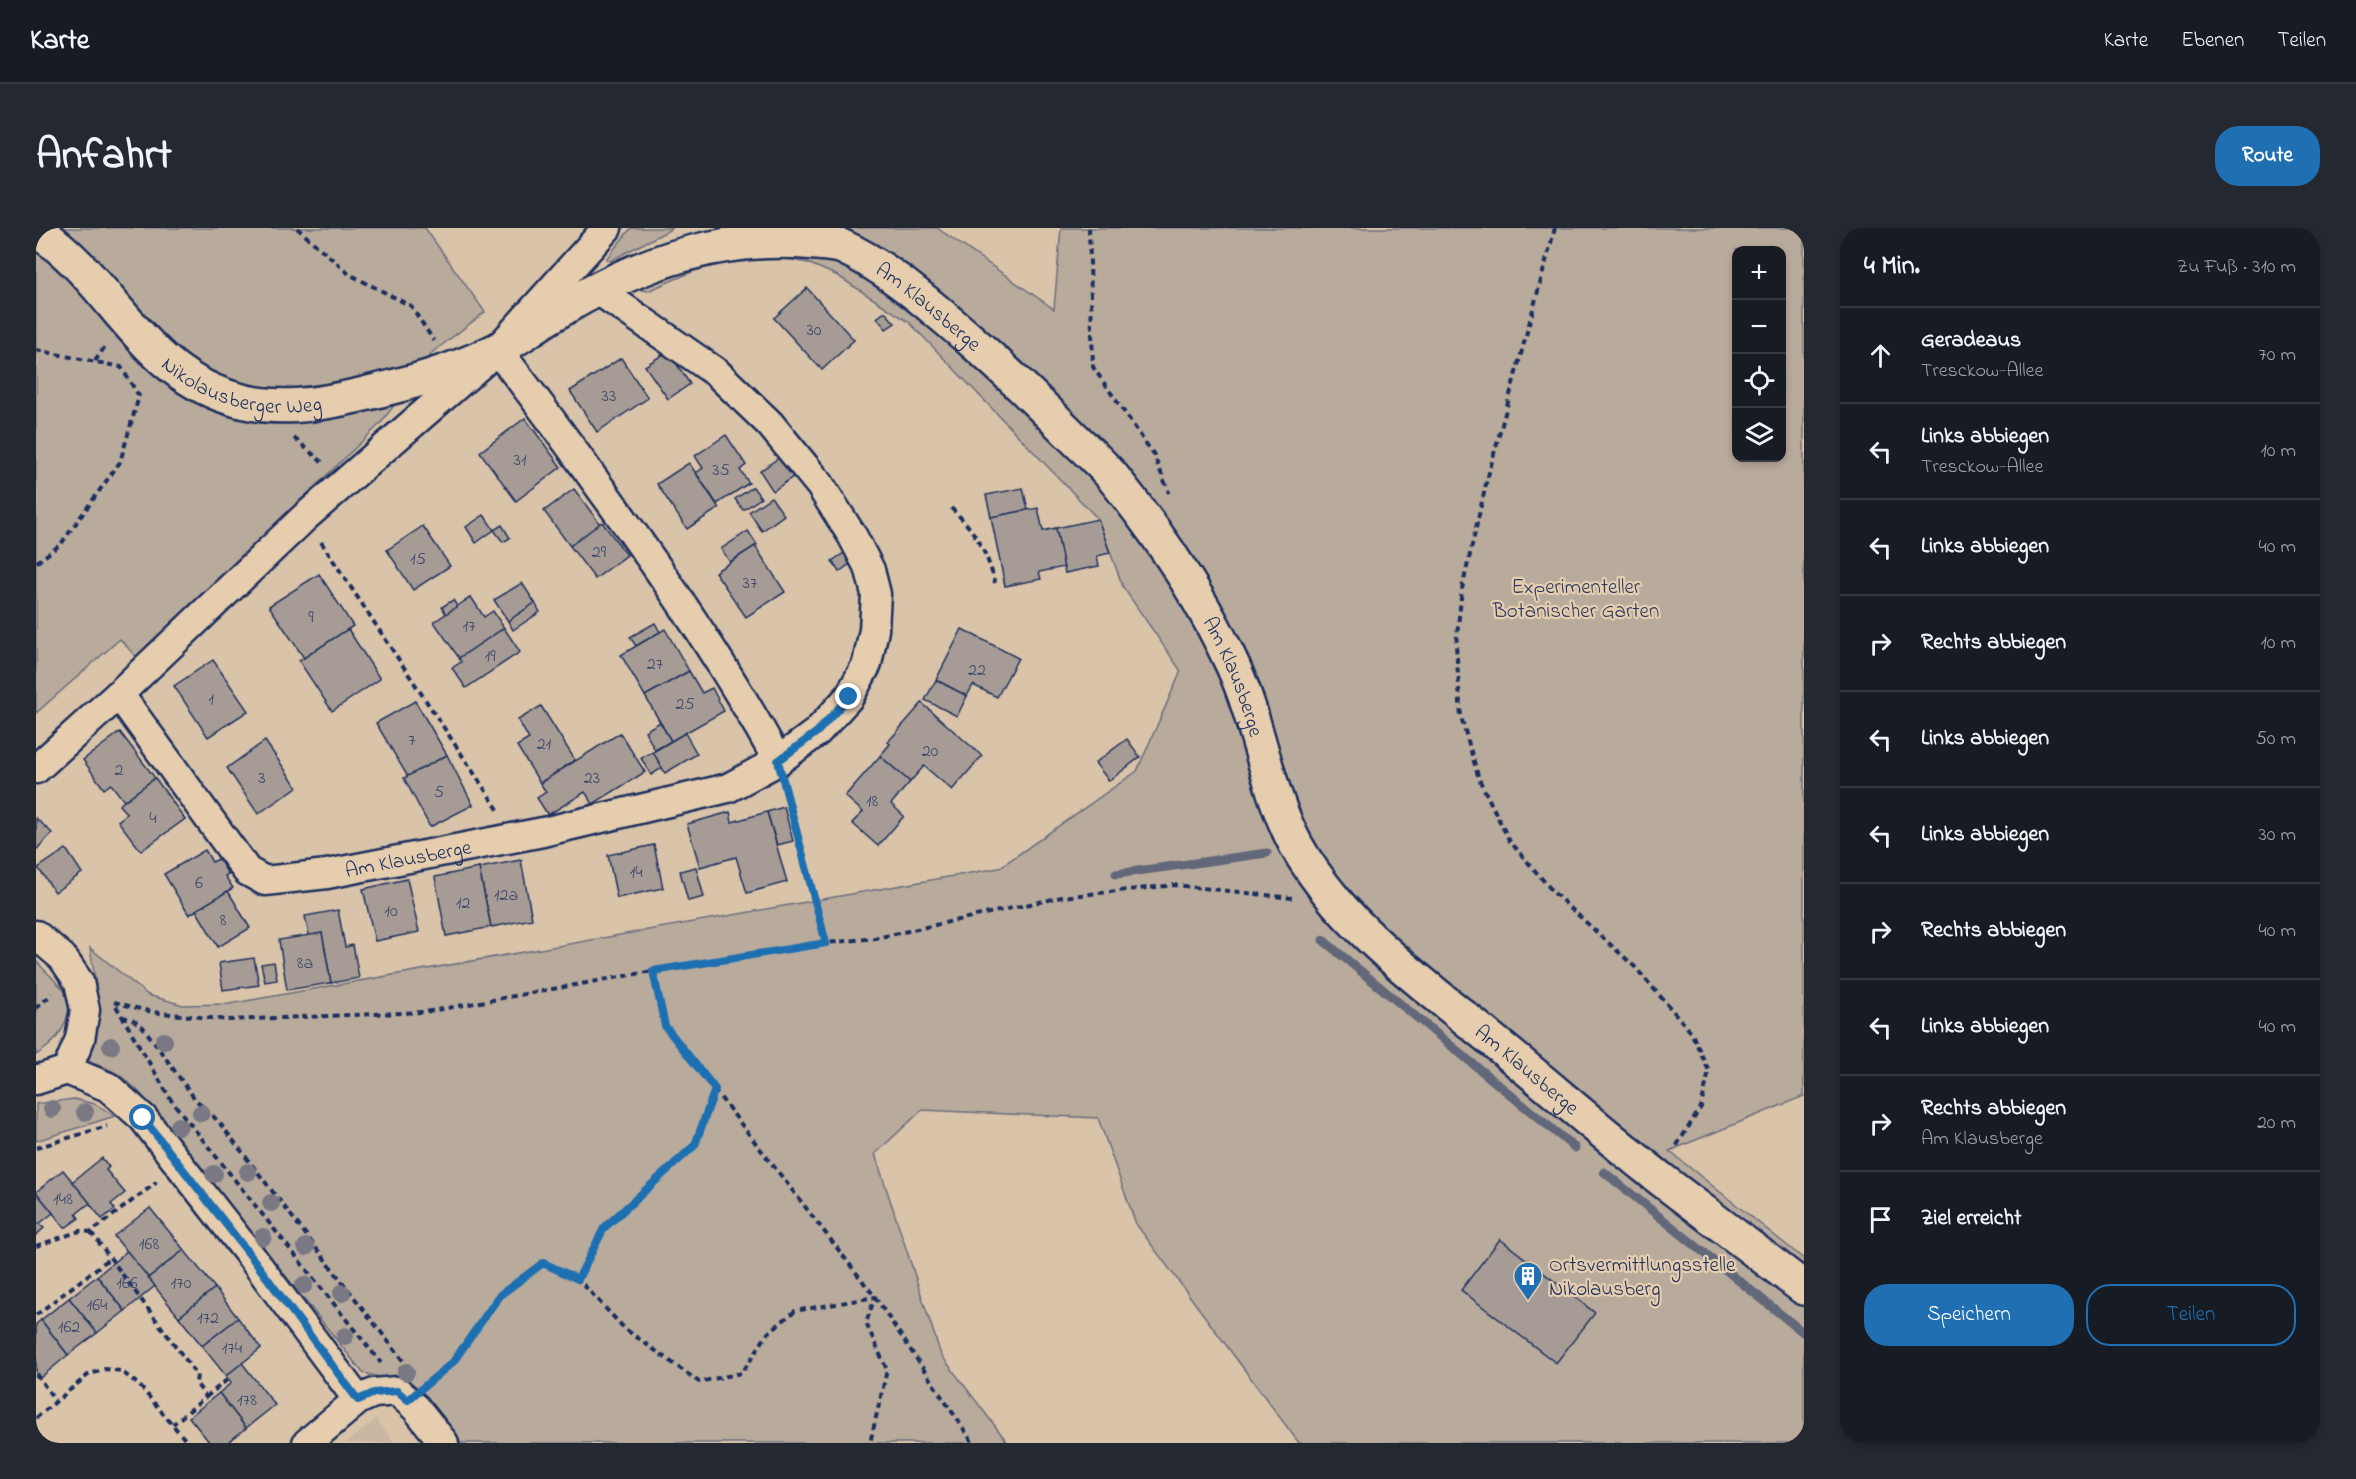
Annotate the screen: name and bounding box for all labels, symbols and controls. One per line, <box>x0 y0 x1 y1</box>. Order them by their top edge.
text: Karte <box>30 21 89 62</box>
text: Karte <box>2104 26 2148 56</box>
text: Ebenen <box>2181 26 2244 56</box>
text: Teilen <box>2277 26 2326 56</box>
text: Anfahrt <box>36 126 172 187</box>
button: Route <box>2215 126 2320 186</box>
map controls <box>1732 246 1786 462</box>
button: + <box>1732 246 1786 300</box>
text: 4 Min. <box>1864 248 1920 286</box>
text: Zu Fuß · 310 m <box>2177 253 2296 282</box>
street label: Am Klausberge <box>869 256 987 360</box>
button: − <box>1732 300 1786 354</box>
house number: 30 <box>806 318 822 344</box>
text: Geradeaus <box>1921 325 2021 357</box>
icon: ahead <box>1864 339 1897 372</box>
text: 70 m <box>2259 341 2296 370</box>
street label: Nikolausberger Weg <box>154 351 324 424</box>
button: locate <box>1732 354 1786 408</box>
text: Tresckow-Allee <box>1921 357 2043 386</box>
house number: 33 <box>602 384 616 410</box>
button: layers <box>1732 408 1786 462</box>
text: Links abbiegen <box>1921 421 2049 453</box>
icon: left <box>1864 435 1897 468</box>
text: 10 m <box>2260 437 2296 466</box>
house number: 31 <box>513 448 527 474</box>
text: Tresckow-Allee <box>1921 453 2043 482</box>
house number: 35 <box>712 458 730 484</box>
icon: left <box>1864 531 1897 564</box>
text: Links abbiegen <box>1921 531 2049 563</box>
text: 40 m <box>2259 533 2296 562</box>
house number: 29 <box>592 540 607 566</box>
house number: 15 <box>410 547 426 573</box>
house number: 37 <box>743 571 758 597</box>
park label: Experimenteller Botanischer Garten <box>1492 573 1659 627</box>
house number: 9 <box>308 605 314 631</box>
street label: Am Klausberge <box>1194 612 1270 741</box>
house number: 17 <box>462 614 476 640</box>
icon: right <box>1864 627 1897 660</box>
text: Rechts abbiegen <box>1921 627 2066 659</box>
text: 10 m <box>2260 629 2296 658</box>
house number: 19 <box>484 644 496 670</box>
house number: 27 <box>647 652 664 678</box>
house number: 22 <box>968 658 986 684</box>
route end <box>835 683 861 709</box>
house number: 1 <box>208 687 214 713</box>
house number: 25 <box>675 692 695 718</box>
icon: left <box>1864 723 1897 756</box>
text: Links abbiegen <box>1921 723 2049 755</box>
text: 50 m <box>2255 725 2296 754</box>
house number: 7 <box>408 728 416 754</box>
house number: 21 <box>537 732 552 758</box>
house number: 20 <box>922 739 939 765</box>
house number: 2 <box>115 758 124 784</box>
house number: 3 <box>258 766 266 792</box>
house number: 23 <box>584 766 600 792</box>
house number: 5 <box>434 780 444 806</box>
house number: 18 <box>866 789 878 815</box>
house number: 4 <box>149 806 157 832</box>
icon: left <box>1864 819 1897 852</box>
text: Links abbiegen <box>1921 819 2049 851</box>
text: 30 m <box>2259 821 2296 850</box>
street label: Am Klausberge <box>343 833 475 887</box>
house number: 14 <box>629 860 643 886</box>
house number: 6 <box>195 871 203 897</box>
house number: 12a <box>494 883 518 909</box>
house number: 12 <box>456 891 470 917</box>
house number: 10 <box>384 899 398 925</box>
house number: 8 <box>220 908 227 934</box>
icon: right <box>1864 915 1897 948</box>
text: Rechts abbiegen <box>1921 915 2066 947</box>
text: 40 m <box>2259 917 2296 946</box>
house number: 8a <box>297 951 313 977</box>
icon: left <box>1864 1011 1897 1044</box>
text: Links abbiegen <box>1921 1011 2049 1043</box>
text: 40 m <box>2259 1013 2296 1042</box>
street label: Am Klausberge <box>1467 1018 1585 1124</box>
text: Rechts abbiegen <box>1921 1093 2066 1125</box>
route start <box>129 1104 155 1130</box>
icon: right <box>1864 1107 1897 1140</box>
text: 20 m <box>2257 1109 2296 1138</box>
text: Am Klausberge <box>1921 1125 2043 1154</box>
house number: 148 <box>53 1187 73 1213</box>
icon: arrive <box>1864 1203 1897 1236</box>
text: Ziel erreicht <box>1921 1203 2021 1235</box>
house number: 168 <box>139 1232 159 1258</box>
place label: Ortsvermittlungsstelle Nikolausberg <box>1549 1251 1736 1307</box>
building icon: Ortsvermittlungsstelle Nikolausberg <box>1512 1260 1544 1302</box>
house number: 166 <box>116 1271 138 1297</box>
house number: 170 <box>171 1271 192 1297</box>
button: Speichern <box>1864 1284 2074 1346</box>
button: Teilen <box>2086 1284 2296 1346</box>
house number: 164 <box>86 1293 108 1319</box>
house number: 172 <box>197 1306 219 1332</box>
house number: 162 <box>58 1315 80 1341</box>
house number: 174 <box>222 1336 243 1362</box>
house number: 178 <box>237 1388 257 1414</box>

